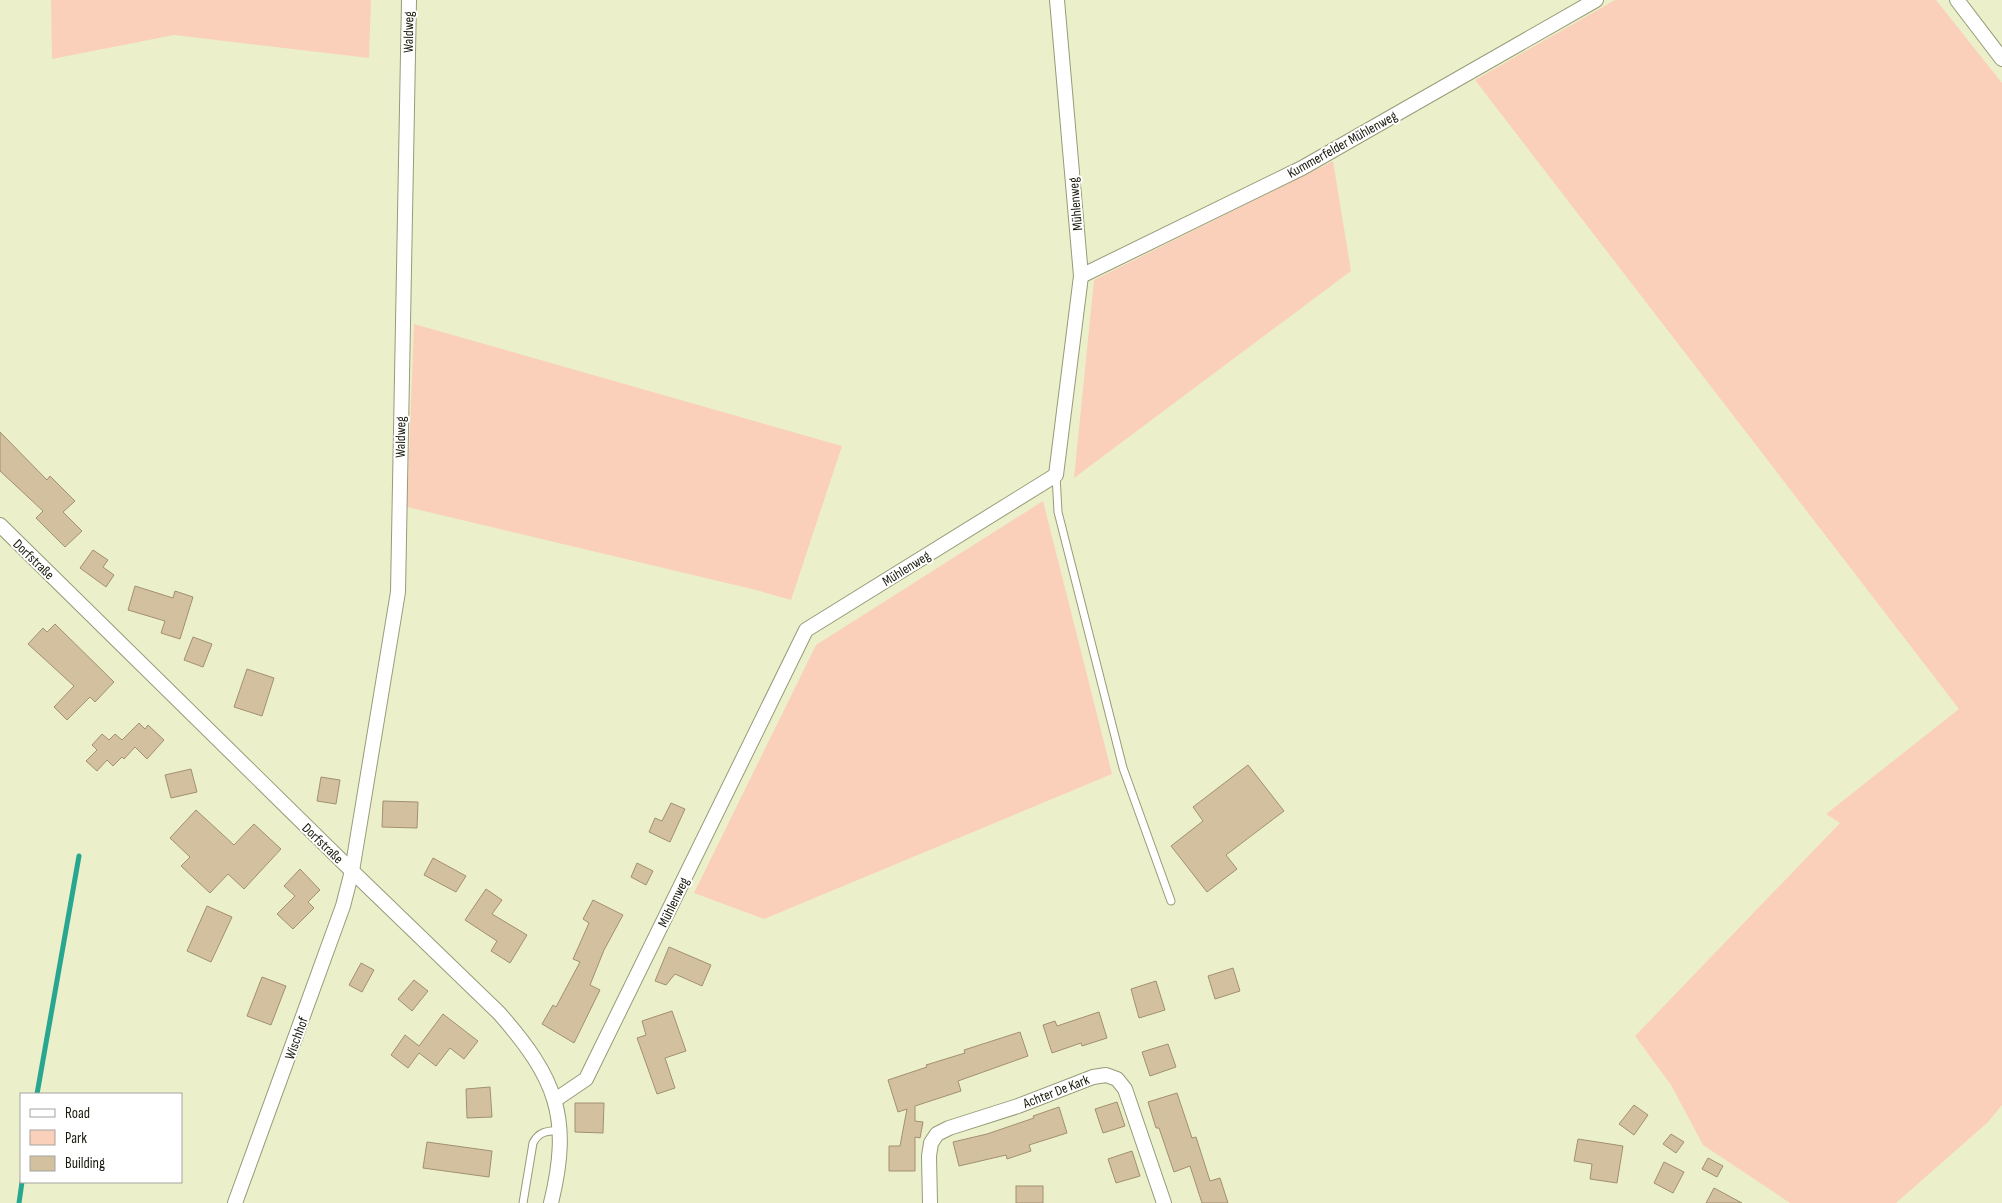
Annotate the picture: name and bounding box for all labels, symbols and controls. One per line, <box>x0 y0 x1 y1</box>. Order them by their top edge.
street label: Waldweg <box>400 11 417 53</box>
street label: Kummerfelder Mühlenweg <box>1284 107 1400 182</box>
street label: Mühlenweg <box>1065 176 1086 231</box>
street label: Waldweg <box>392 416 409 458</box>
street label: Dorfstraße <box>9 536 58 583</box>
street label: Mühlenweg <box>879 547 934 590</box>
street label: Dorfstraße <box>298 820 347 867</box>
street label: Mühlenweg <box>654 874 693 930</box>
street label: Wischhof <box>281 1014 312 1062</box>
street label: Achter De Kark <box>1020 1071 1092 1112</box>
legend <box>20 1093 182 1183</box>
text: Road <box>65 1104 90 1123</box>
text: Park <box>65 1129 87 1148</box>
text: Building <box>65 1154 105 1173</box>

